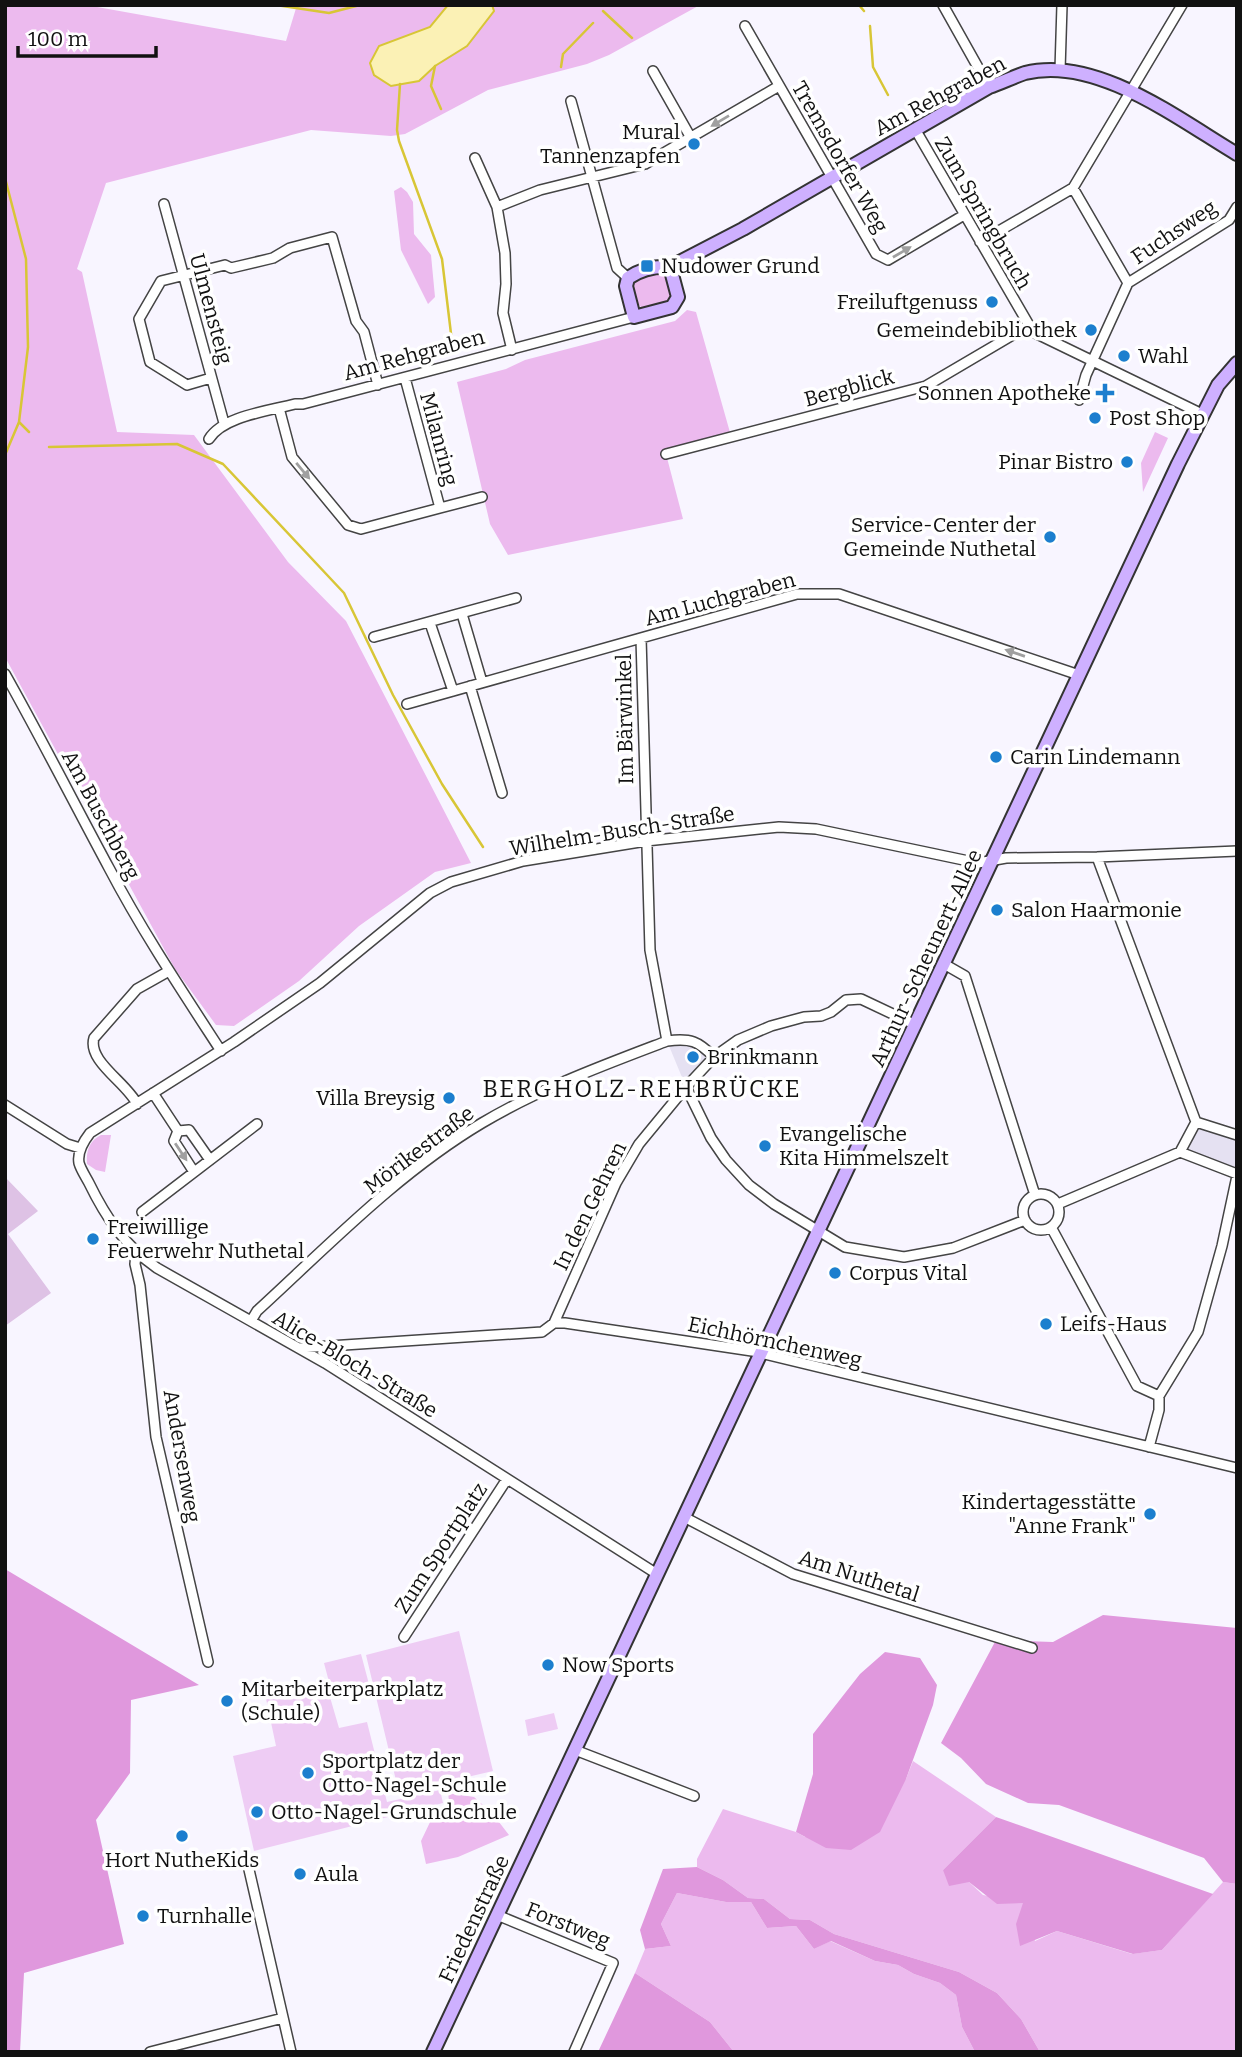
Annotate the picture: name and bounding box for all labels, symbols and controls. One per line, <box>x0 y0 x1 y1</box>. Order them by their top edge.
scale bar <box>18 14 156 58</box>
text: 100 m <box>28 26 88 52</box>
street label: Am Rehgraben <box>870 50 1010 142</box>
street label: Tremsdorfer Weg <box>786 76 894 238</box>
one-way arrow <box>710 115 729 127</box>
place label: Mural Tannenzapfen <box>540 119 680 169</box>
street label: Zum Springbruch <box>929 132 1037 294</box>
marker: Mural Tannenzapfen <box>686 136 702 152</box>
street label: Fuchsweg <box>1126 194 1222 270</box>
one-way arrow <box>893 245 912 258</box>
street label: Ulmensteig <box>184 251 238 367</box>
place label: Nudower Grund <box>661 253 820 279</box>
marker: Nudower Grund <box>639 258 655 274</box>
place label: Freiluftgenuss <box>837 289 978 315</box>
marker: Freiluftgenuss <box>984 294 1000 310</box>
place label: Gemeindebibliothek <box>876 317 1077 343</box>
marker: Gemeindebibliothek <box>1083 322 1099 338</box>
street label: Am Rehgraben <box>341 324 487 386</box>
place label: Wahl <box>1138 343 1188 369</box>
marker: Wahl <box>1116 348 1132 364</box>
street label: Bergblick <box>801 364 897 412</box>
place label: Sonnen Apotheke <box>917 380 1091 406</box>
marker: Sonnen Apotheke <box>1097 385 1113 401</box>
street label: Milanring <box>414 389 464 489</box>
place label: Post Shop <box>1109 405 1205 431</box>
marker: Post Shop <box>1087 410 1103 426</box>
place label: Pinar Bistro <box>998 449 1113 475</box>
marker: Pinar Bistro <box>1119 454 1135 470</box>
one-way arrow <box>295 461 310 479</box>
place label: Service-Center der Gemeinde Nuthetal <box>843 512 1036 562</box>
marker: Service-Center der Gemeinde Nuthetal <box>1042 529 1058 545</box>
street label: Am Luchgraben <box>642 566 798 632</box>
one-way arrow <box>1004 647 1025 658</box>
street label: Im Bärwinkel <box>611 654 639 784</box>
place label: Carin Lindemann <box>1010 744 1180 770</box>
street label: Am Buschberg <box>56 746 146 884</box>
marker: Carin Lindemann <box>988 749 1004 765</box>
street label: Wilhelm-Busch-Straße <box>508 800 736 862</box>
street label: Arthur-Scheunert-Allee <box>864 845 988 1071</box>
place label: Salon Haarmonie <box>1011 897 1182 923</box>
marker: Salon Haarmonie <box>989 902 1005 918</box>
place label: Brinkmann <box>707 1044 818 1070</box>
marker: Brinkmann <box>685 1049 701 1065</box>
district label: BERGHOLZ-REHBRÜCKE <box>482 1075 802 1103</box>
place label: Villa Breysig <box>316 1085 435 1111</box>
marker: Villa Breysig <box>441 1090 457 1106</box>
street label: Mörikestraße <box>359 1100 479 1200</box>
place label: Evangelische Kita Himmelszelt <box>779 1121 949 1171</box>
street label: In den Gehren <box>548 1137 632 1275</box>
marker: Evangelische Kita Himmelszelt <box>757 1138 773 1154</box>
one-way arrow <box>174 1142 187 1161</box>
place label: Freiwillige Feuerwehr Nuthetal <box>107 1214 304 1264</box>
marker: Freiwillige Feuerwehr Nuthetal <box>85 1231 101 1247</box>
place label: Corpus Vital <box>849 1260 968 1286</box>
marker: Corpus Vital <box>827 1265 843 1281</box>
street label: Alice-Bloch-Straße <box>268 1304 442 1424</box>
street label: Eichhörnchenweg <box>686 1311 865 1373</box>
place label: Leifs-Haus <box>1060 1311 1167 1337</box>
marker: Leifs-Haus <box>1038 1316 1054 1332</box>
street label: Andersenweg <box>158 1387 207 1525</box>
street label: Zum Sportplatz <box>389 1478 493 1618</box>
place label: Kindertagesstätte "Anne Frank" <box>961 1489 1136 1539</box>
marker: Kindertagesstätte "Anne Frank" <box>1142 1506 1158 1522</box>
street label: Am Nuthetal <box>795 1544 923 1608</box>
place label: Now Sports <box>562 1652 674 1678</box>
marker: Now Sports <box>540 1657 556 1673</box>
place label: Mitarbeiterparkplatz (Schule) <box>241 1676 443 1726</box>
marker: Mitarbeiterparkplatz (Schule) <box>219 1693 235 1709</box>
place label: Sportplatz der Otto-Nagel-Schule <box>322 1748 507 1798</box>
marker: Sportplatz der Otto-Nagel-Schule <box>300 1765 316 1781</box>
place label: Otto-Nagel-Grundschule <box>271 1799 517 1825</box>
marker: Otto-Nagel-Grundschule <box>249 1804 265 1820</box>
marker: Hort NutheKids <box>174 1828 190 1844</box>
place label: Hort NutheKids <box>105 1847 259 1873</box>
street label: Friedenstraße <box>433 1851 515 1987</box>
place label: Aula <box>314 1861 359 1887</box>
marker: Aula <box>292 1866 308 1882</box>
street label: Forstweg <box>522 1896 614 1954</box>
place label: Turnhalle <box>157 1903 252 1929</box>
marker: Turnhalle <box>135 1908 151 1924</box>

